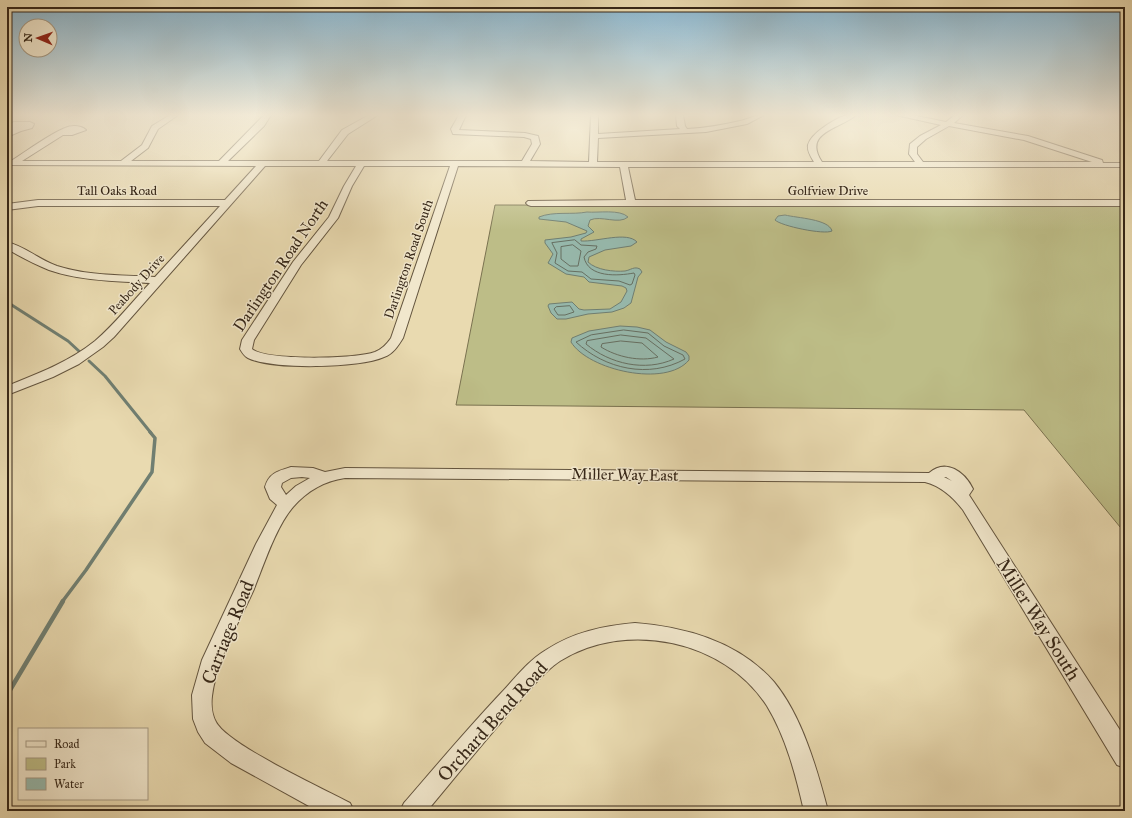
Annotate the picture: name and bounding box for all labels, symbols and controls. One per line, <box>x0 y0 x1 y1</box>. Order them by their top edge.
north arrow <box>18 18 58 58</box>
text: N <box>22 32 35 43</box>
street label: Tall Oaks Road <box>77 183 158 199</box>
street label: Golfview Drive <box>788 183 869 199</box>
street label: Darlington Road North <box>229 195 333 336</box>
street label: Darlington Road South <box>381 197 437 321</box>
street label: Peabody Drive <box>105 251 169 318</box>
street label: Miller Way East <box>571 464 679 485</box>
street label: Miller Way South <box>992 554 1086 685</box>
street label: Carriage Road <box>196 577 260 688</box>
street label: Orchard Bend Road <box>432 656 553 786</box>
legend <box>18 728 148 800</box>
text: Road <box>54 737 80 751</box>
text: Park <box>54 757 76 771</box>
text: Water <box>54 777 84 791</box>

